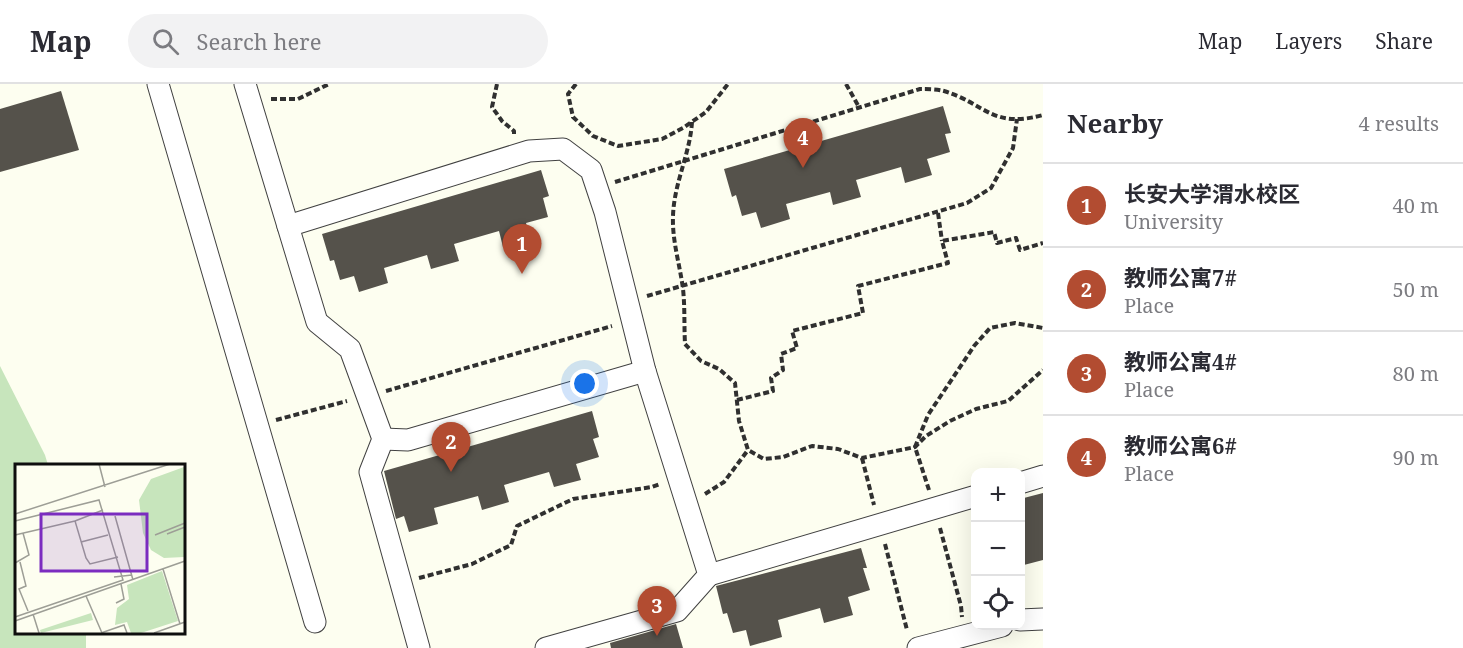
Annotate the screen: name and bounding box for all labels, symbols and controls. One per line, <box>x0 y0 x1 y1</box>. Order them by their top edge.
search box <box>128 14 548 68</box>
text: Map <box>30 22 92 60</box>
icon: search <box>149 25 182 58</box>
text: Search here <box>197 26 321 56</box>
text: Map <box>1198 27 1242 55</box>
text: Layers <box>1275 27 1342 55</box>
text: Share <box>1375 27 1433 55</box>
text: Nearby <box>1067 105 1163 141</box>
text: 4 results <box>1359 110 1439 137</box>
pin: 4 <box>784 118 822 168</box>
text: 长安大学渭水校区 <box>1124 178 1300 208</box>
text: 1 <box>1081 192 1092 219</box>
text: 40 m <box>1393 192 1439 219</box>
text: University <box>1124 208 1223 235</box>
pin: 1 <box>502 224 542 274</box>
text: 教师公寓7# <box>1124 262 1237 292</box>
text: 2 <box>1081 276 1092 303</box>
text: 50 m <box>1393 276 1439 303</box>
text: Place <box>1124 292 1174 319</box>
text: 教师公寓4# <box>1124 346 1237 376</box>
text: 3 <box>1081 360 1092 387</box>
text: 80 m <box>1393 360 1439 387</box>
your location <box>570 369 599 398</box>
text: Place <box>1124 376 1174 403</box>
pin: 2 <box>432 422 470 472</box>
text: 教师公寓6# <box>1124 430 1237 460</box>
text: 4 <box>1081 444 1092 471</box>
text: 90 m <box>1393 444 1439 471</box>
text: Place <box>1124 460 1174 487</box>
inset map <box>15 464 184 633</box>
map controls <box>971 468 1025 630</box>
button: + <box>971 468 1025 522</box>
button: − <box>971 522 1025 576</box>
button: locate <box>971 576 1025 630</box>
pin: 3 <box>638 586 676 636</box>

